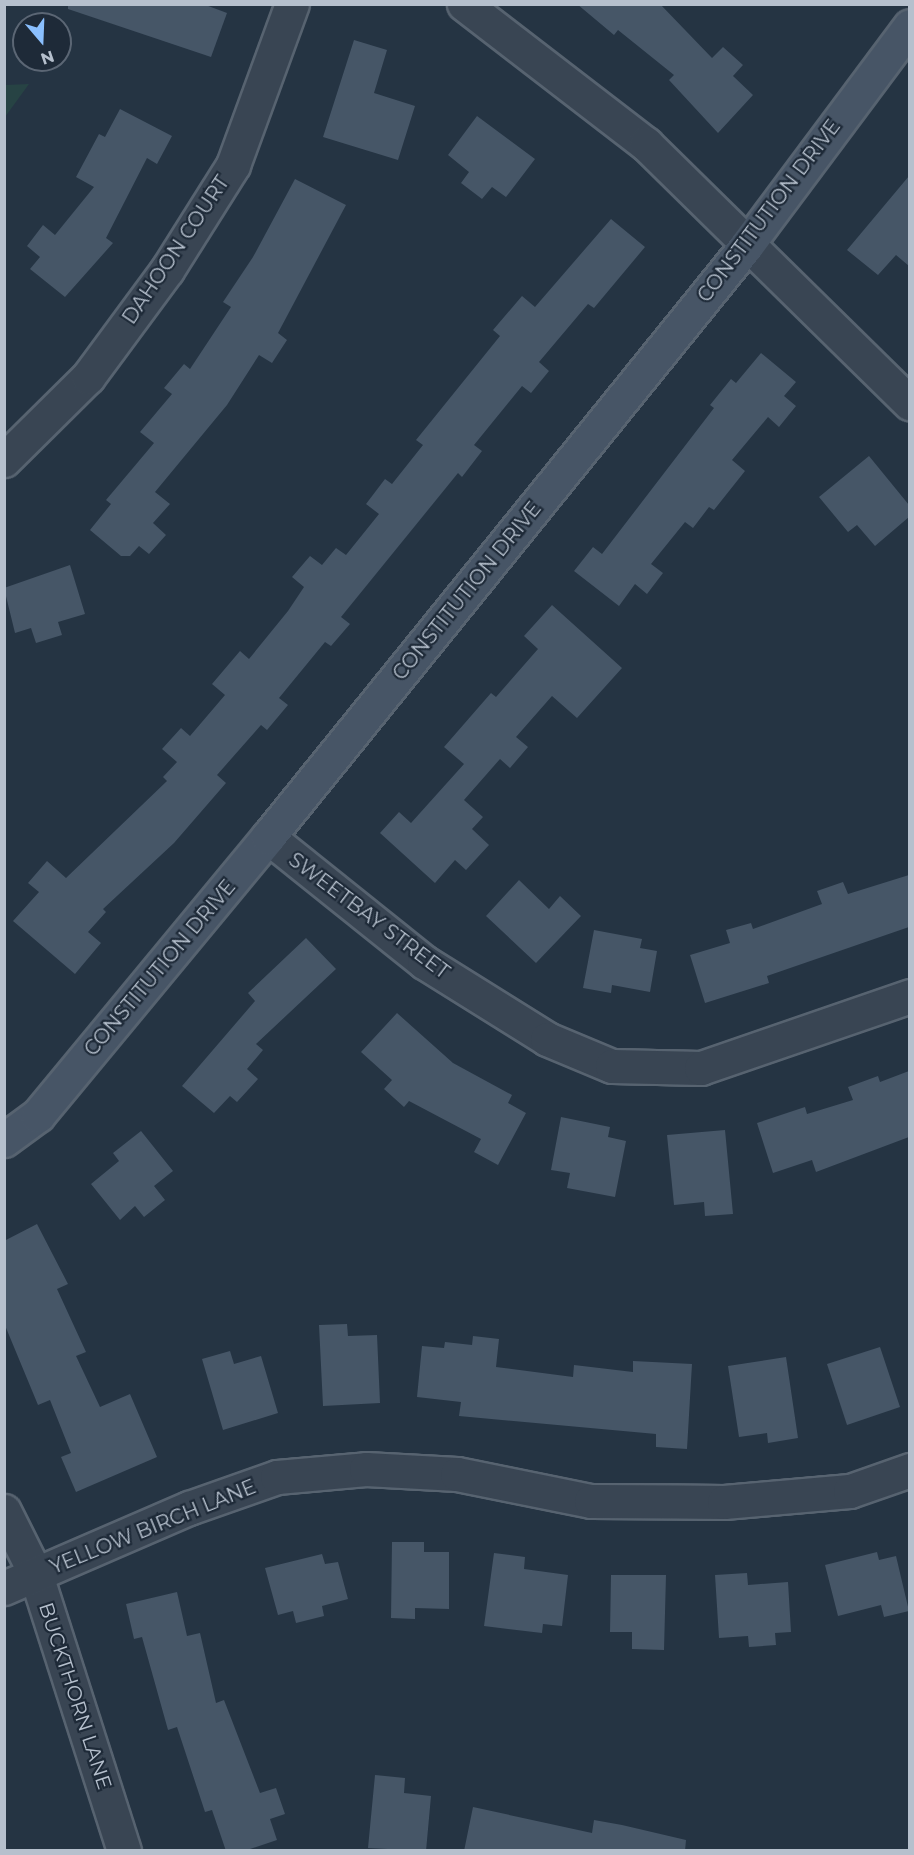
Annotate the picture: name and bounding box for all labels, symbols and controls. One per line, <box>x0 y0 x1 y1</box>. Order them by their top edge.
north arrow <box>12 12 72 72</box>
text: N <box>38 47 57 69</box>
street label: CONSTITUTION DRIVE <box>692 115 846 307</box>
street label: DAHOON COURT <box>117 171 235 329</box>
street label: CONSTITUTION DRIVE <box>388 497 546 685</box>
street label: SWEETBAY STREET <box>284 848 454 984</box>
street label: CONSTITUTION DRIVE <box>79 875 241 1061</box>
street label: YELLOW BIRCH LANE <box>47 1475 259 1579</box>
street label: BUCKTHORN LANE <box>33 1600 117 1792</box>

